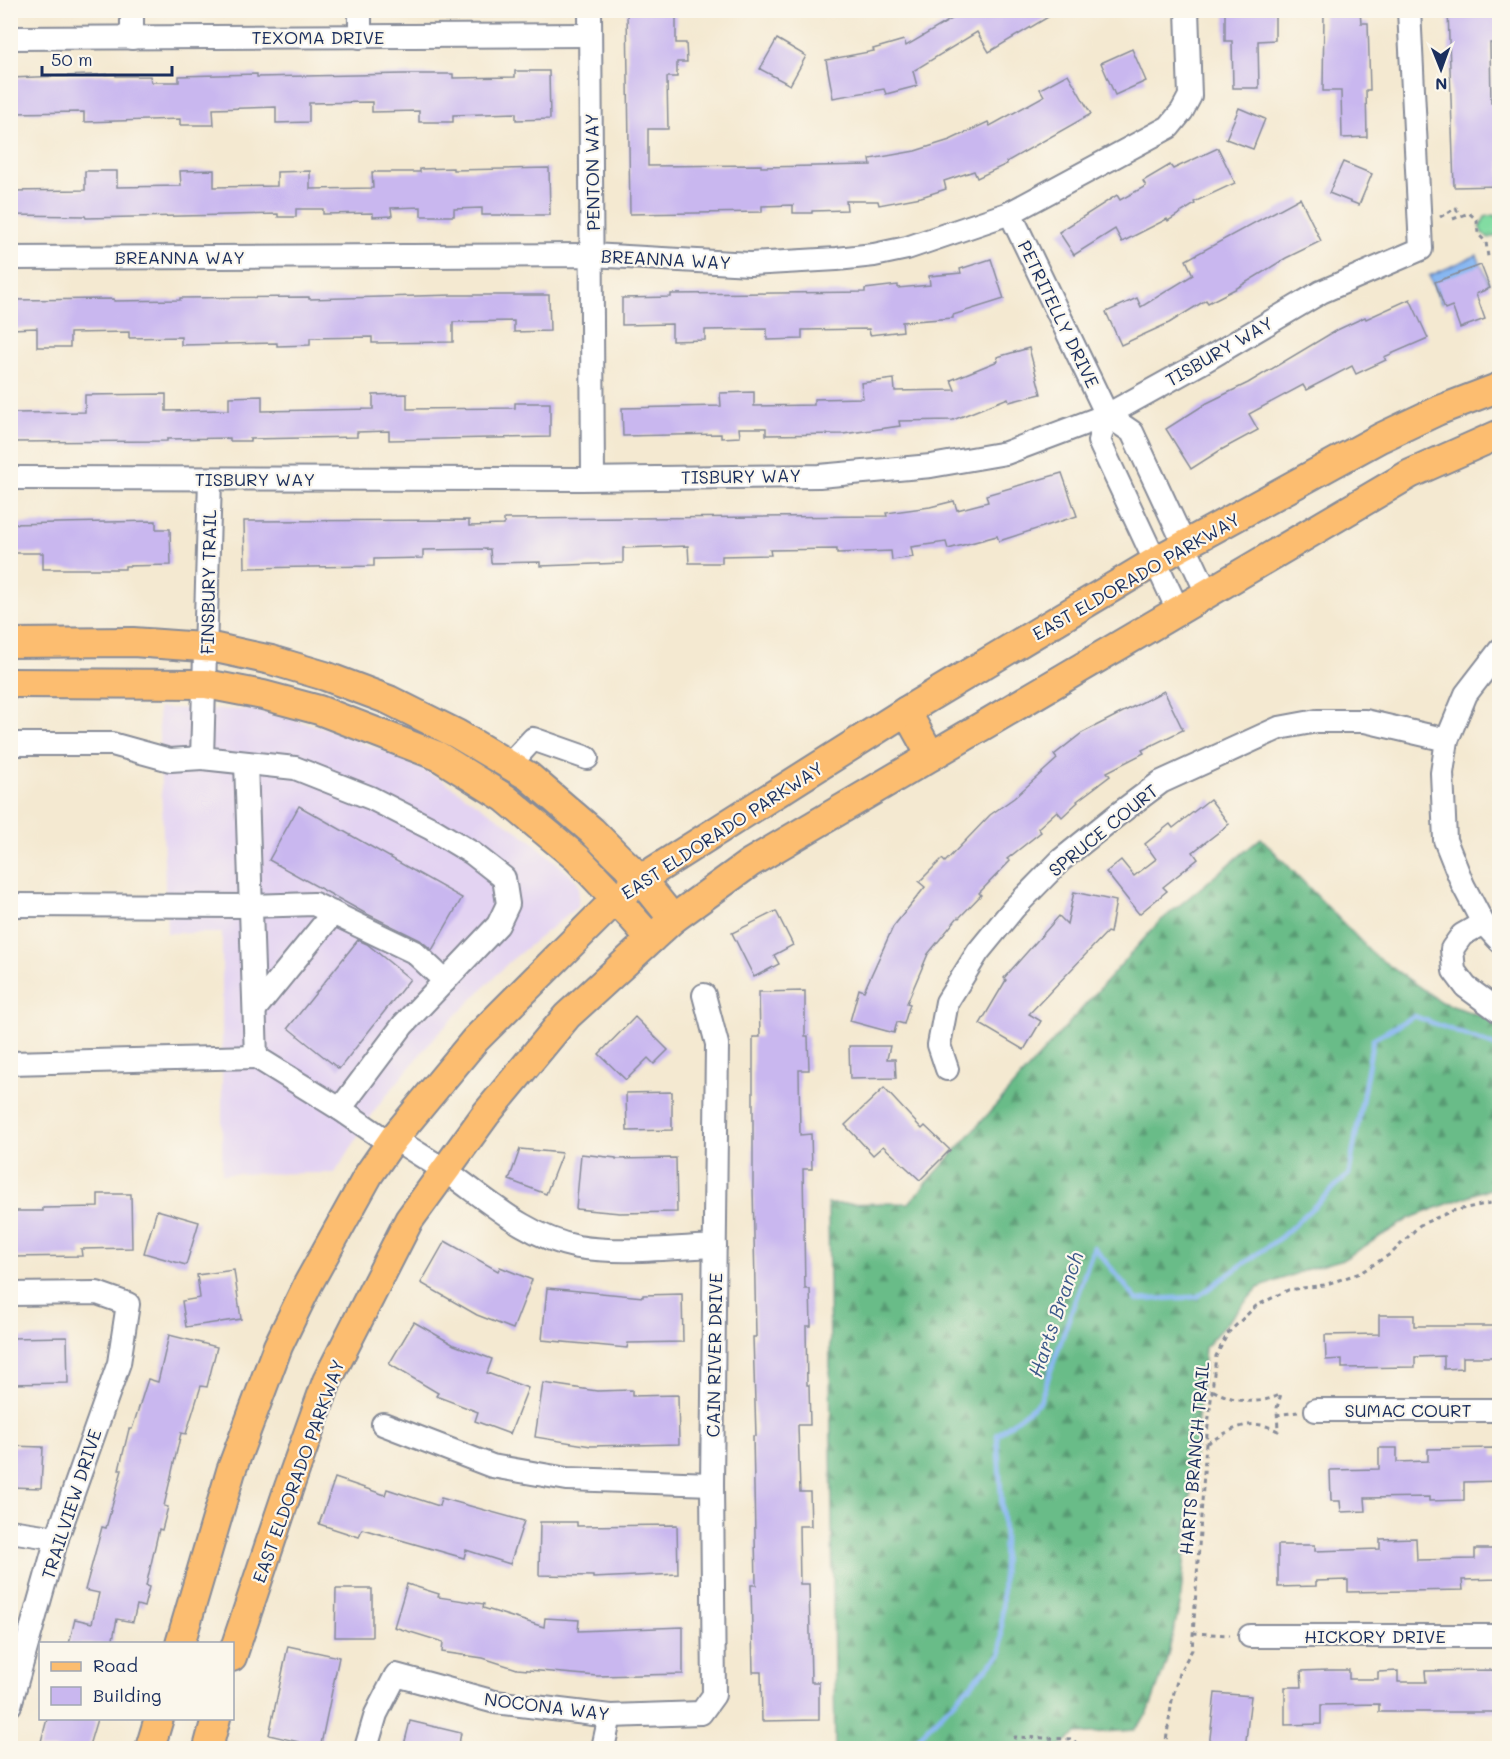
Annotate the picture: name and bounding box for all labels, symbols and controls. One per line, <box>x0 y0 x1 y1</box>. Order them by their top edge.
street label: TEXOMA DRIVE <box>252 25 384 49</box>
scale bar <box>42 39 172 77</box>
north arrow <box>1411 39 1471 99</box>
text: 50 m <box>51 47 93 71</box>
text: N <box>1435 74 1448 95</box>
street label: PENTON WAY <box>579 113 605 231</box>
street label: PETRITELLY DRIVE <box>1013 236 1105 392</box>
street label: BREANNA WAY <box>600 244 732 274</box>
street label: BREANNA WAY <box>115 245 245 269</box>
street label: TISBURY WAY <box>1161 311 1277 391</box>
street label: TISBURY WAY <box>681 463 801 489</box>
street label: TISBURY WAY <box>195 467 315 491</box>
street label: EAST ELDORADO PARKWAY <box>1028 507 1244 645</box>
street label: FINSBURY TRAIL <box>195 509 221 655</box>
street label: EAST ELDORADO PARKWAY <box>617 756 827 904</box>
street label: SPRUCE COURT <box>1043 778 1163 882</box>
water label: Harts Branch <box>1021 1248 1089 1380</box>
street label: CAIN RIVER DRIVE <box>701 1273 727 1437</box>
street label: EAST ELDORADO PARKWAY <box>246 1356 350 1586</box>
street label: HARTS BRANCH TRAIL <box>1174 1360 1214 1556</box>
street label: SUMAC COURT <box>1344 1398 1472 1422</box>
street label: TRAILVIEW DRIVE <box>35 1426 107 1582</box>
street label: HICKORY DRIVE <box>1304 1624 1446 1648</box>
legend <box>39 1642 234 1720</box>
text: Road <box>93 1653 138 1677</box>
text: Building <box>93 1683 161 1707</box>
street label: NOCONA WAY <box>483 1686 611 1726</box>

